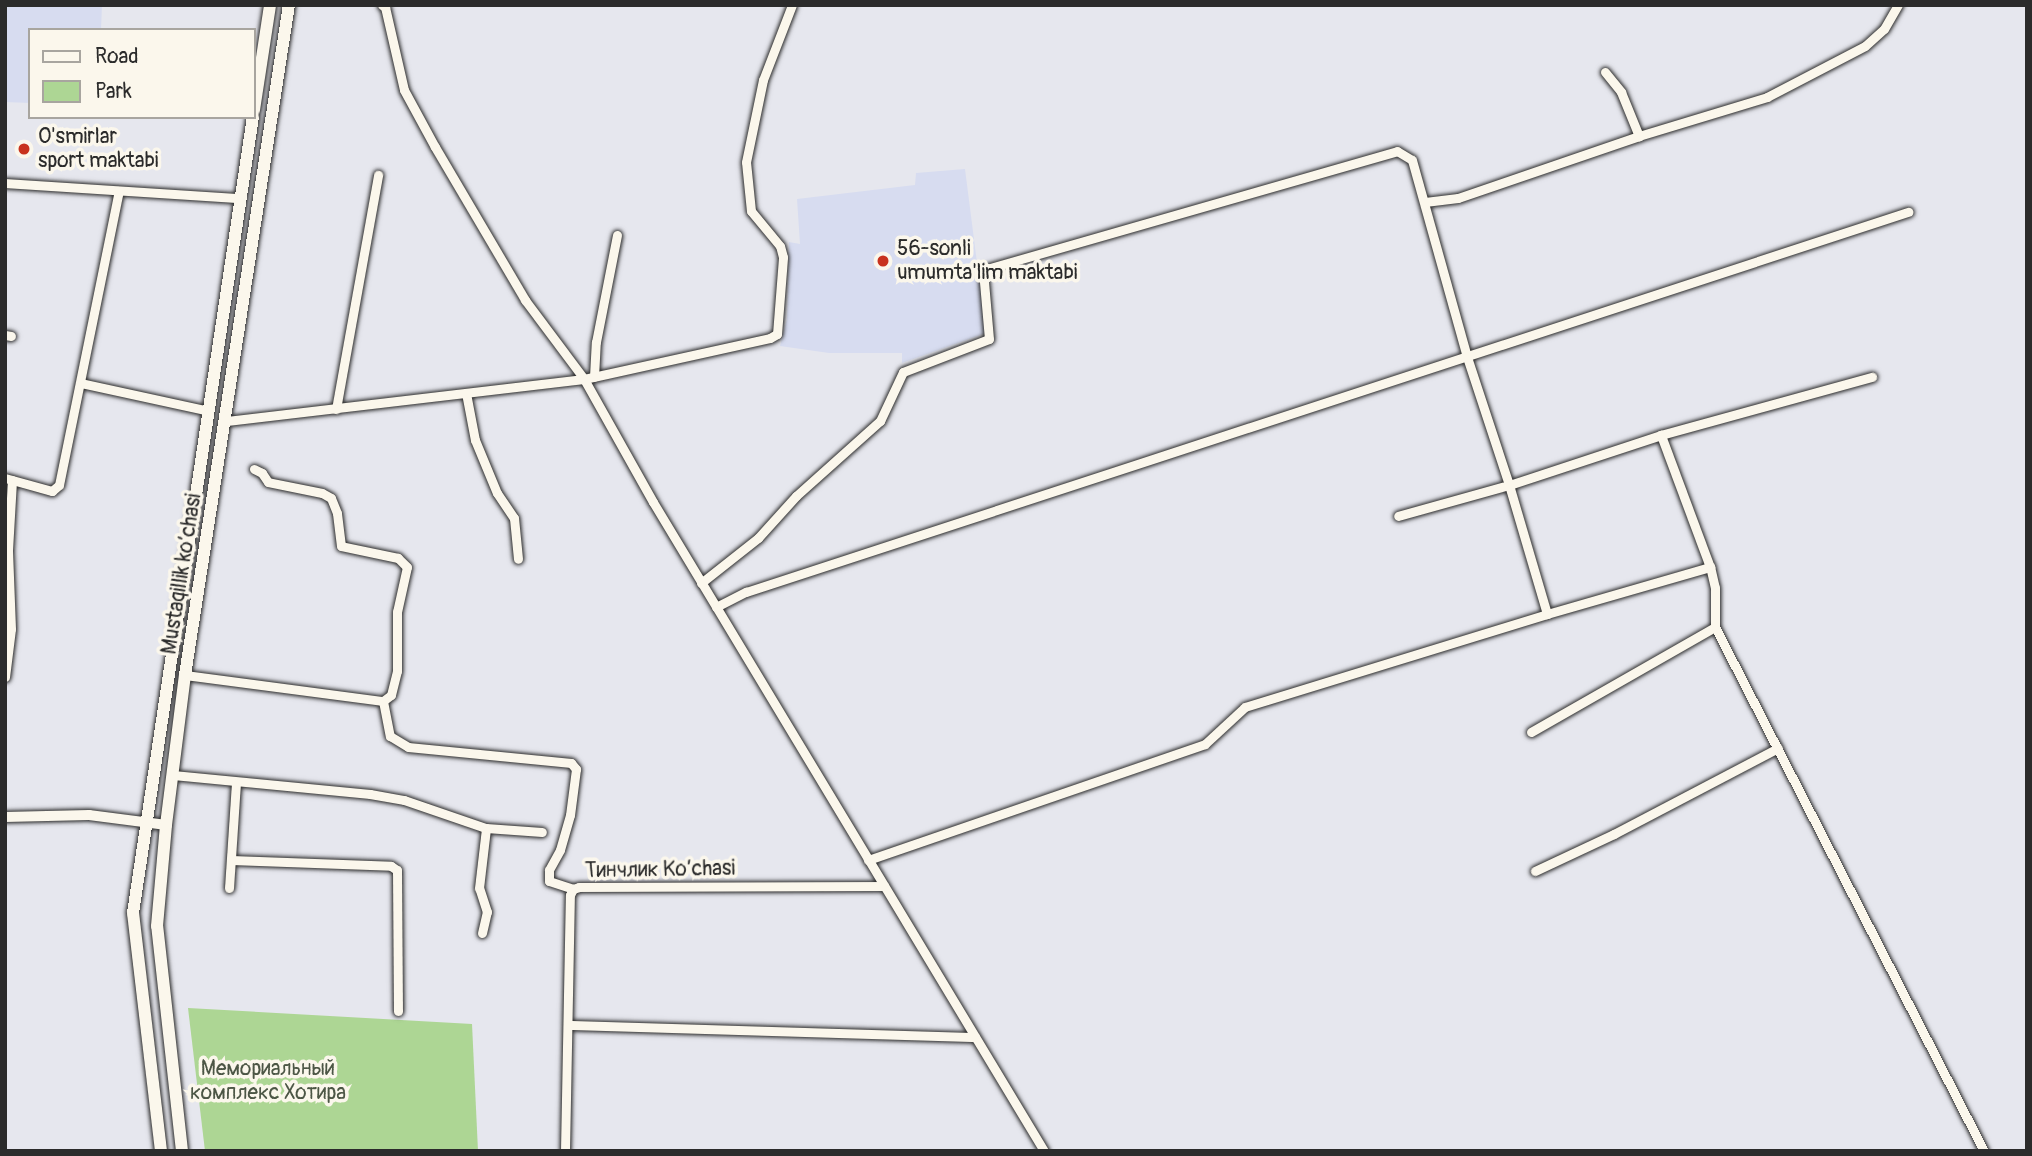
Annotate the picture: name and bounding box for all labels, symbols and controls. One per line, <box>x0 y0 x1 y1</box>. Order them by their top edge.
legend <box>28 28 256 119</box>
text: Road <box>95 43 139 70</box>
text: Park <box>95 78 132 105</box>
place label: O'smirlar sport maktabi <box>38 124 159 174</box>
marker: O'smirlar sport maktabi <box>16 141 32 157</box>
place label: 56-sonli umumta'lim maktabi <box>897 236 1077 286</box>
marker: 56-sonli umumta'lim maktabi <box>875 253 891 269</box>
street label: Mustaqillik ko’chasi <box>157 492 207 656</box>
street label: Тинчлик Ko’chasi <box>585 856 735 884</box>
park label: Мемориальный комплекс Хотира <box>190 1056 346 1106</box>

